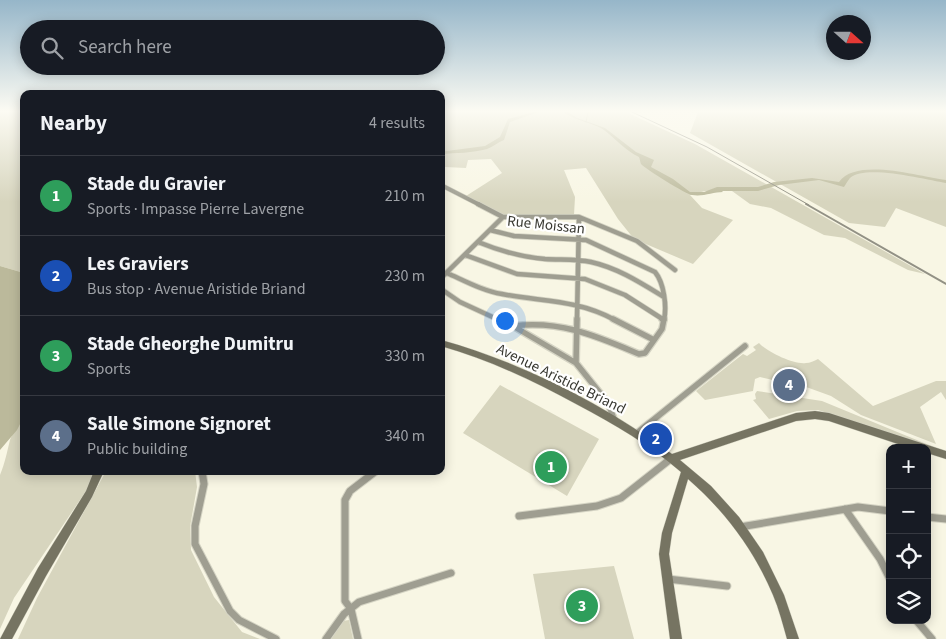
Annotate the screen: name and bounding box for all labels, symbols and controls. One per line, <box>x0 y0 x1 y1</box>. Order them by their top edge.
north arrow <box>826 15 871 60</box>
search box <box>20 20 445 75</box>
icon: search <box>38 34 66 62</box>
text: Search here <box>78 34 172 61</box>
text: Nearby <box>40 108 107 138</box>
text: 4 results <box>369 112 425 134</box>
text: Stade du Gravier <box>87 171 226 198</box>
text: 1 <box>52 185 60 207</box>
text: 210 m <box>385 185 425 207</box>
text: Sports · Impasse Pierre Lavergne <box>87 198 304 220</box>
street label: Rue Moissan <box>506 210 586 240</box>
text: Les Graviers <box>87 251 189 278</box>
text: 2 <box>52 265 60 287</box>
text: 230 m <box>385 265 425 287</box>
text: Bus stop · Avenue Aristide Briand <box>87 278 306 300</box>
your location <box>492 308 518 334</box>
text: Stade Gheorghe Dumitru <box>87 331 294 358</box>
street label: Avenue Aristide Briand <box>493 339 629 419</box>
text: 3 <box>52 345 60 367</box>
text: 330 m <box>385 345 425 367</box>
text: Sports <box>87 358 131 380</box>
pin: 4 <box>773 366 805 404</box>
text: Salle Simone Signoret <box>87 411 271 438</box>
pin: 2 <box>640 420 672 458</box>
text: 4 <box>52 425 60 447</box>
text: 340 m <box>385 425 425 447</box>
text: Public building <box>87 438 187 460</box>
map controls <box>886 444 931 624</box>
button: + <box>886 444 931 489</box>
pin: 1 <box>535 448 567 486</box>
button: − <box>886 489 931 534</box>
button: locate <box>886 534 931 579</box>
button: layers <box>886 579 931 624</box>
pin: 3 <box>566 587 598 625</box>

